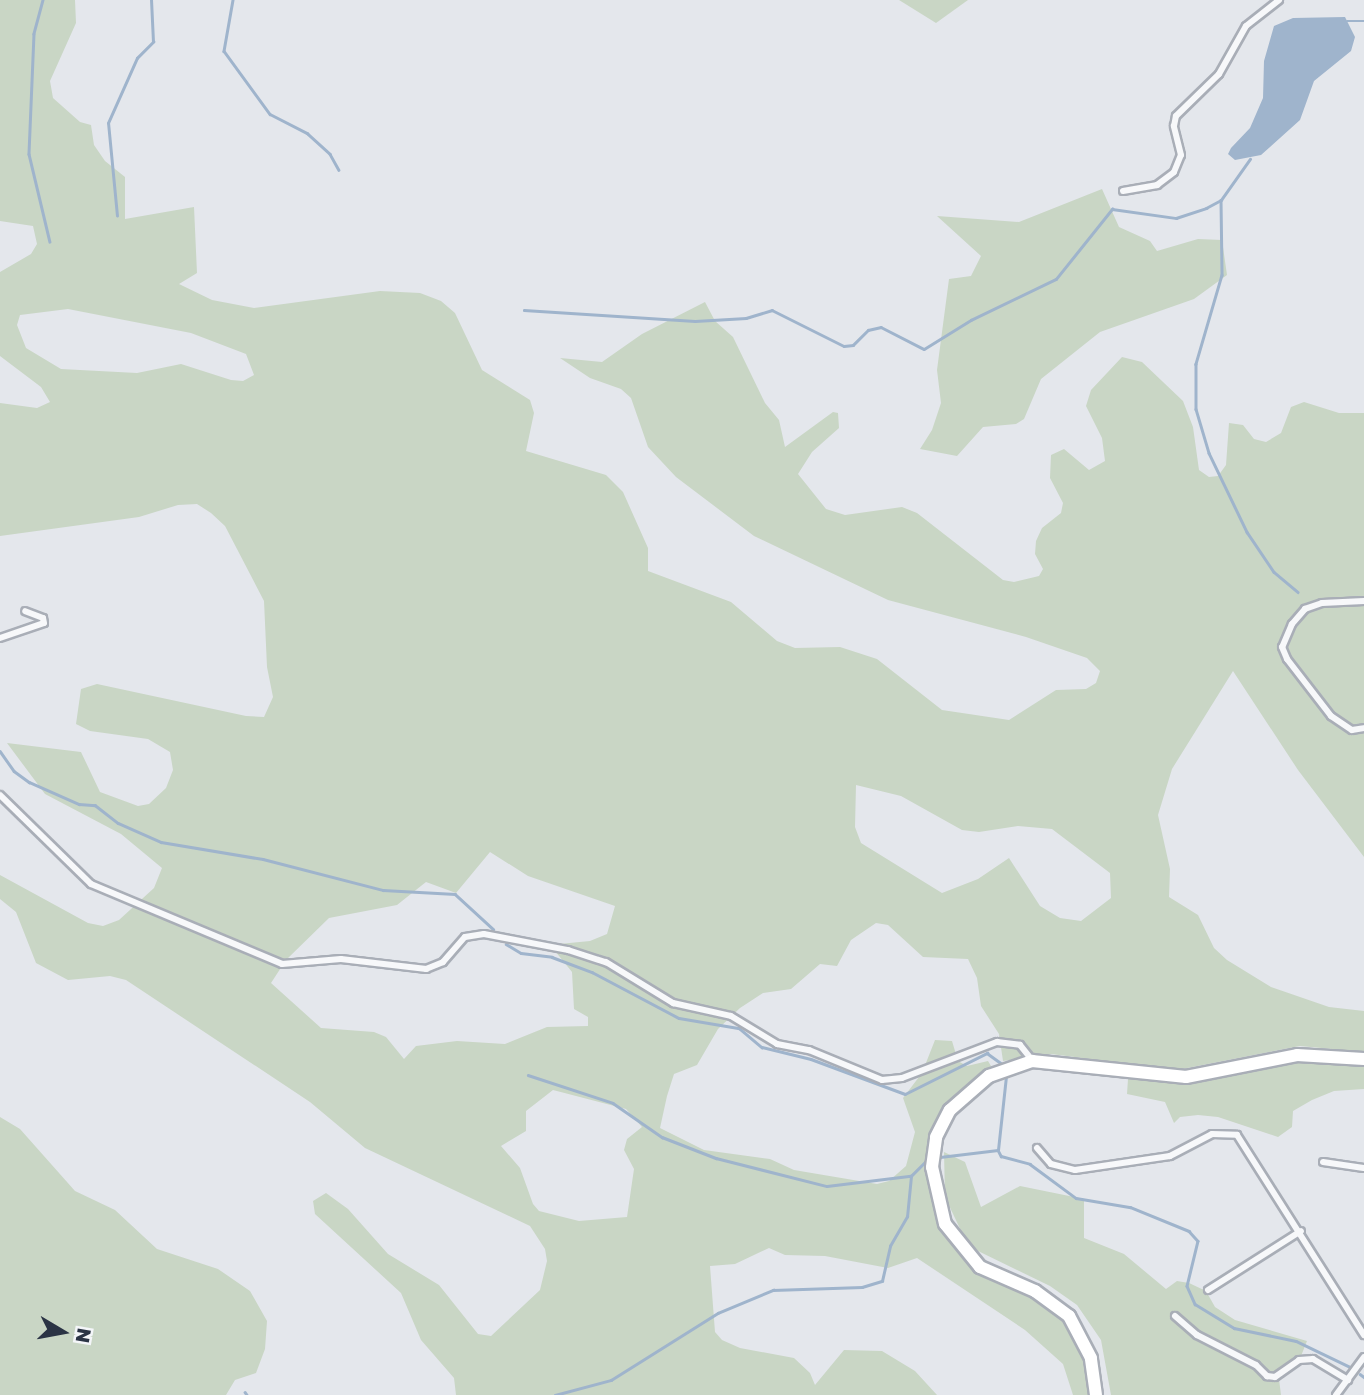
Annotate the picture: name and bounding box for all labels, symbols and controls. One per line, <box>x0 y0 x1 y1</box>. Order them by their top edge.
north arrow <box>28 1297 98 1367</box>
text: N <box>72 1327 97 1345</box>

